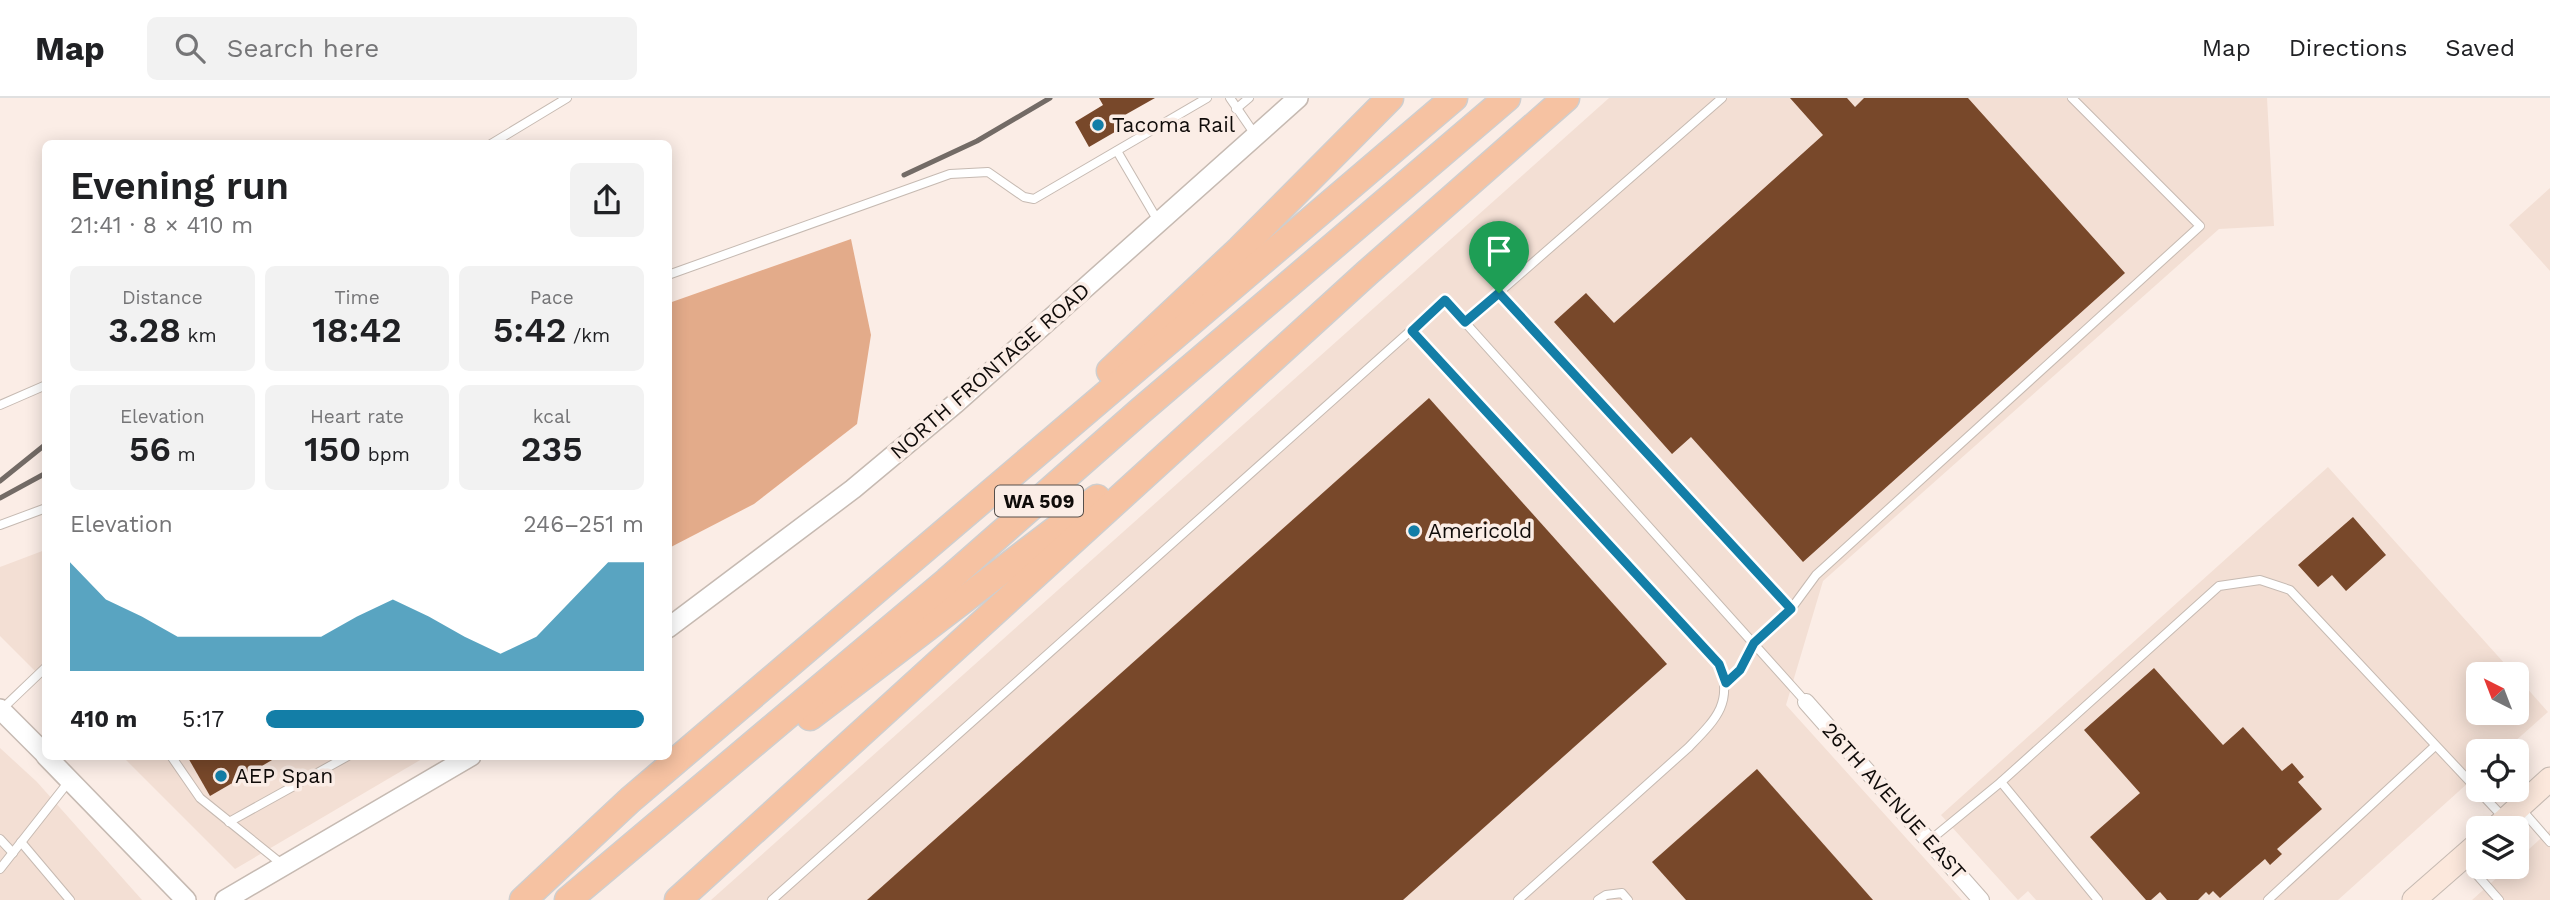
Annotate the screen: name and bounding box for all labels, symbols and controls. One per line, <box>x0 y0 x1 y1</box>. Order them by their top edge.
search box <box>147 17 637 80</box>
text: Map <box>35 29 105 68</box>
icon: search <box>171 29 209 67</box>
text: Search here <box>227 33 379 63</box>
text: Map <box>2202 34 2251 62</box>
text: Directions <box>2289 34 2407 62</box>
text: Saved <box>2445 34 2515 62</box>
place label: Tacoma Rail <box>1112 112 1236 137</box>
marker: Tacoma Rail <box>1090 117 1106 133</box>
button: share <box>570 163 644 237</box>
text: Evening run <box>70 164 289 208</box>
text: 21:41 · 8 × 410 m <box>70 212 253 239</box>
pin <box>1469 221 1529 293</box>
icon: arrive <box>1480 232 1518 270</box>
street label: NORTH FRONTAGE ROAD <box>885 277 1094 464</box>
text: Distance <box>122 286 203 309</box>
text: Time <box>334 286 380 309</box>
text: Pace <box>530 286 574 309</box>
text: 3.28 <box>108 309 181 351</box>
text: 18:42 <box>312 309 402 351</box>
text: 5:42 <box>493 309 567 351</box>
text: km <box>181 324 216 347</box>
text: /km <box>567 324 610 347</box>
text: Elevation <box>120 405 205 428</box>
text: Heart rate <box>310 405 404 428</box>
text: kcal <box>533 405 570 428</box>
text: 56 <box>129 428 171 470</box>
text: 150 <box>304 428 361 470</box>
text: 235 <box>521 428 583 470</box>
text: m <box>171 443 196 466</box>
text: bpm <box>361 443 410 466</box>
road number: WA 509 <box>995 486 1083 516</box>
text: Elevation <box>70 511 173 538</box>
text: 246–251 m <box>523 511 644 538</box>
place label: Americold <box>1428 518 1532 543</box>
marker: Americold <box>1406 523 1422 539</box>
north arrow <box>2466 662 2529 724</box>
map controls <box>2466 662 2529 879</box>
text: 410 m <box>70 706 137 733</box>
text: 5:17 <box>182 706 224 733</box>
street label: 26TH AVENUE EAST <box>1817 717 1972 884</box>
button: locate <box>2466 739 2529 802</box>
place label: AEP Span <box>235 763 333 788</box>
marker: AEP Span <box>213 768 229 784</box>
button: layers <box>2466 816 2529 879</box>

